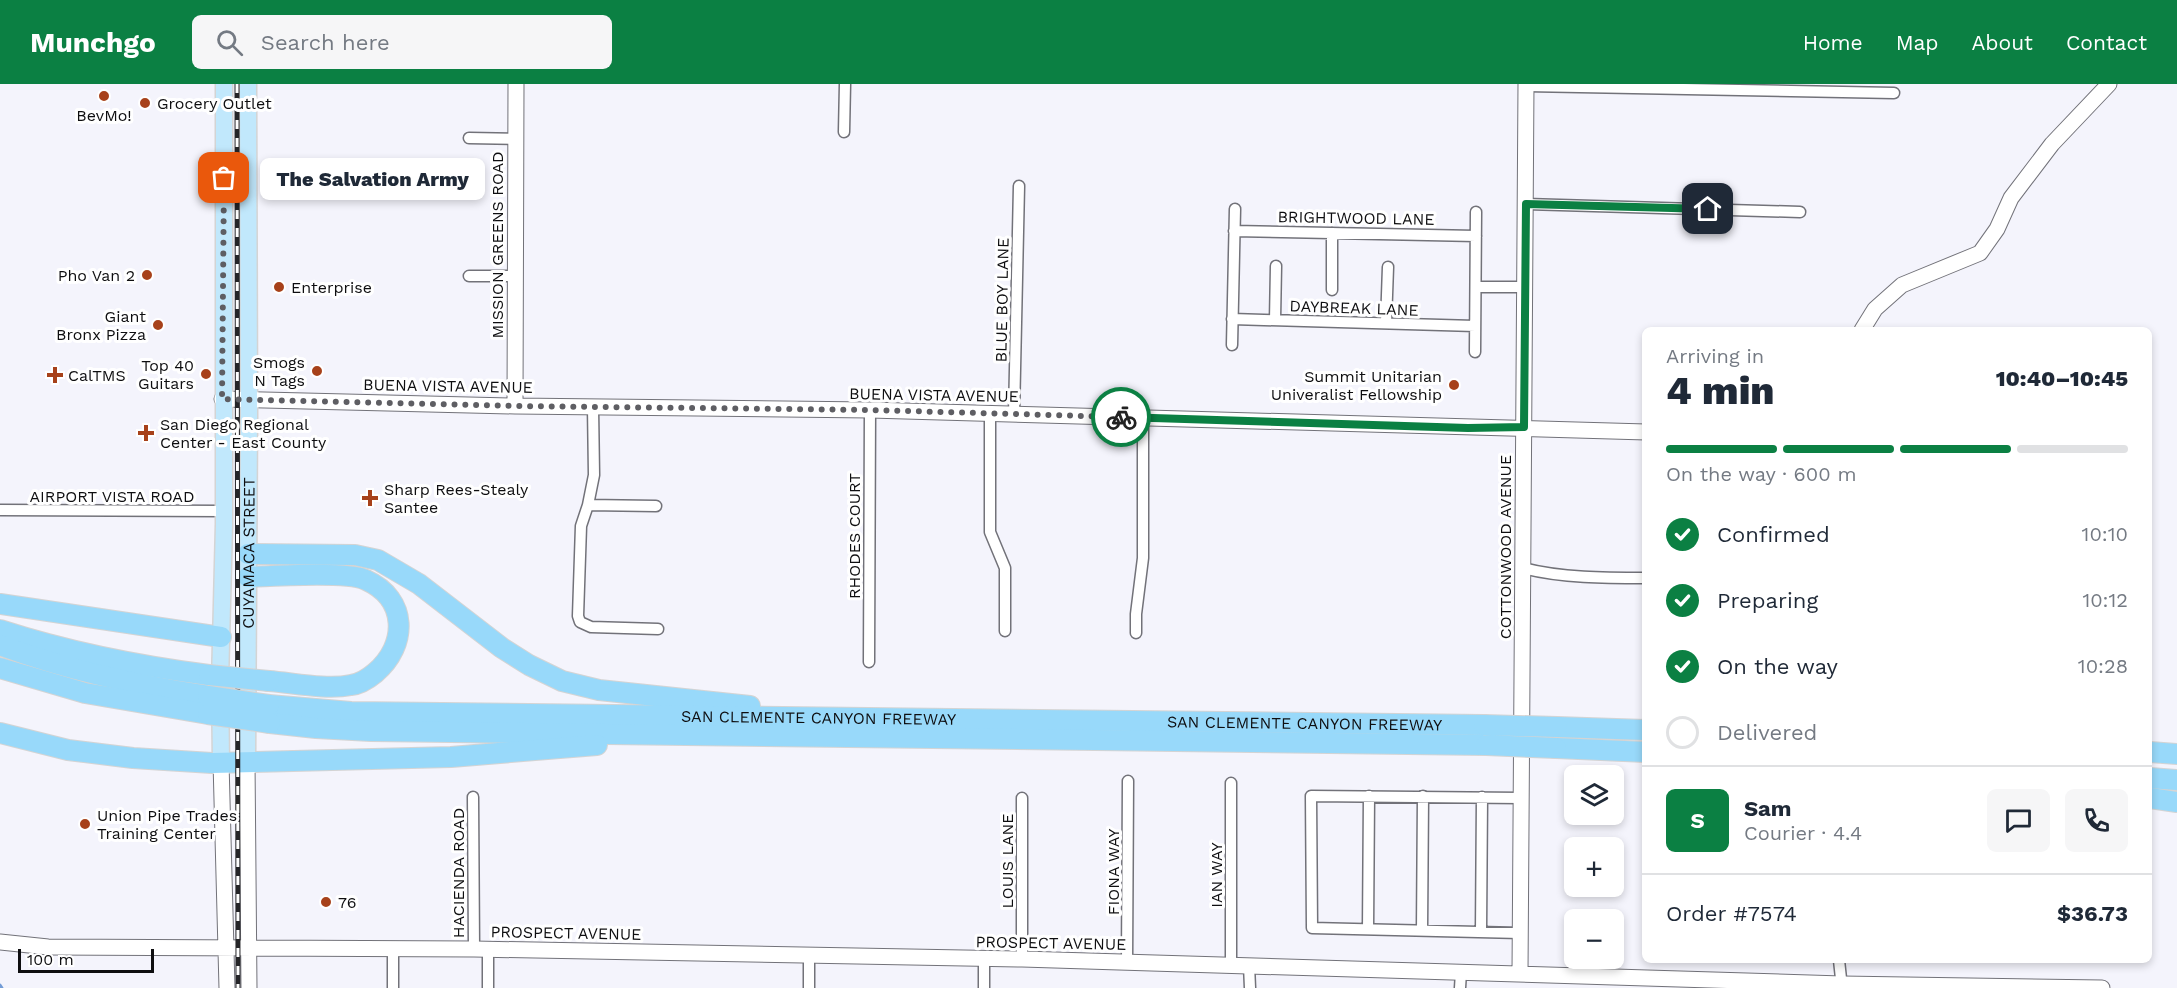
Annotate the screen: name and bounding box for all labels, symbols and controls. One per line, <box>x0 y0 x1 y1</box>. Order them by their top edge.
search box <box>192 15 612 69</box>
text: Munchgo <box>30 26 156 59</box>
icon: search <box>213 26 246 59</box>
text: Search here <box>261 30 390 55</box>
text: Home <box>1803 30 1863 55</box>
text: Map <box>1896 30 1939 55</box>
text: About <box>1972 30 2033 55</box>
text: Contact <box>2066 30 2147 55</box>
marker: BevMo! <box>97 89 111 103</box>
place label: Grocery Outlet <box>157 94 272 113</box>
marker: Grocery Outlet <box>138 96 152 110</box>
place label: BevMo! <box>76 106 132 125</box>
street label: MISSION GREENS ROAD <box>488 151 507 339</box>
pin <box>198 152 249 203</box>
callout: The Salvation Army <box>260 157 485 199</box>
icon: bag <box>207 161 240 194</box>
text: The Salvation Army <box>276 167 469 191</box>
pin <box>1682 183 1733 234</box>
icon: home <box>1691 192 1724 225</box>
street label: BRIGHTWOOD LANE <box>1277 207 1435 229</box>
street label: BLUE BOY LANE <box>991 237 1013 363</box>
place label: Pho Van 2 <box>58 266 135 285</box>
marker: Pho Van 2 <box>140 268 154 282</box>
place label: Enterprise <box>291 278 372 297</box>
marker: Enterprise <box>272 280 286 294</box>
street label: DAYBREAK LANE <box>1289 296 1419 320</box>
place label: Giant Bronx Pizza <box>56 307 146 344</box>
marker: Giant Bronx Pizza <box>151 318 165 332</box>
text: Arriving in <box>1666 344 1764 368</box>
place label: Smogs N Tags <box>253 353 305 390</box>
place label: Top 40 Guitars <box>138 356 194 393</box>
marker: Smogs N Tags <box>310 364 324 378</box>
marker: CalTMS <box>46 366 64 384</box>
place label: CalTMS <box>68 366 126 385</box>
text: 10:40–10:45 <box>1996 366 2128 391</box>
marker: Top 40 Guitars <box>199 367 213 381</box>
place label: Summit Unitarian Univeralist Fellowship <box>1271 367 1442 404</box>
text: 4 min <box>1666 368 1775 413</box>
street label: BUENA VISTA AVENUE <box>363 375 533 397</box>
marker: Summit Unitarian Univeralist Fellowship <box>1447 378 1461 392</box>
street label: BUENA VISTA AVENUE <box>849 384 1019 406</box>
courier <box>1091 387 1151 447</box>
icon: bike <box>1105 401 1138 434</box>
place label: San Diego Regional Center - East County <box>160 415 327 452</box>
marker: San Diego Regional Center - East County <box>137 424 155 442</box>
street label: COTTONWOOD AVENUE <box>1496 455 1515 639</box>
text: On the way · 600 m <box>1666 462 1856 486</box>
street label: RHODES COURT <box>845 473 864 599</box>
street label: CUYAMACA STREET <box>238 477 258 629</box>
place label: Sharp Rees-Stealy Santee <box>384 480 529 517</box>
street label: AIRPORT VISTA ROAD <box>30 487 194 506</box>
marker: Sharp Rees-Stealy Santee <box>361 489 379 507</box>
icon: check <box>1666 518 1699 551</box>
text: Confirmed <box>1717 522 1830 547</box>
text: 10:10 <box>2082 522 2128 546</box>
icon: check <box>1666 584 1699 617</box>
text: Preparing <box>1717 588 1818 613</box>
text: 10:12 <box>2082 588 2128 612</box>
icon: check <box>1666 650 1699 683</box>
text: On the way <box>1717 654 1838 679</box>
text: 10:28 <box>2078 654 2128 678</box>
street label: SAN CLEMENTE CANYON FREEWAY <box>681 706 956 728</box>
street label: SAN CLEMENTE CANYON FREEWAY <box>1167 712 1442 734</box>
text: Delivered <box>1717 720 1817 745</box>
map controls <box>1564 765 1624 969</box>
button: layers <box>1564 765 1624 825</box>
button: chat <box>1987 789 2050 852</box>
button: phone <box>2065 789 2128 852</box>
text: Sam <box>1744 796 1792 821</box>
place label: Union Pipe Trades Training Center <box>97 806 237 843</box>
street label: HACIENDA ROAD <box>449 808 468 938</box>
text: S <box>1690 808 1705 833</box>
street label: LOUIS LANE <box>998 813 1017 909</box>
marker: Union Pipe Trades Training Center <box>78 817 92 831</box>
text: Courier · 4.4 <box>1744 821 1862 845</box>
street label: FIONA WAY <box>1104 829 1123 915</box>
button: + <box>1564 837 1624 897</box>
street label: IAN WAY <box>1207 842 1226 908</box>
place label: 76 <box>338 893 356 912</box>
marker: 76 <box>319 895 333 909</box>
text: Order #7574 <box>1666 901 1797 926</box>
text: $36.73 <box>2057 901 2128 926</box>
button: − <box>1564 909 1624 969</box>
street label: PROSPECT AVENUE <box>490 922 642 944</box>
street label: PROSPECT AVENUE <box>975 932 1127 954</box>
scale bar <box>18 946 154 974</box>
text: 100 m <box>27 950 74 969</box>

